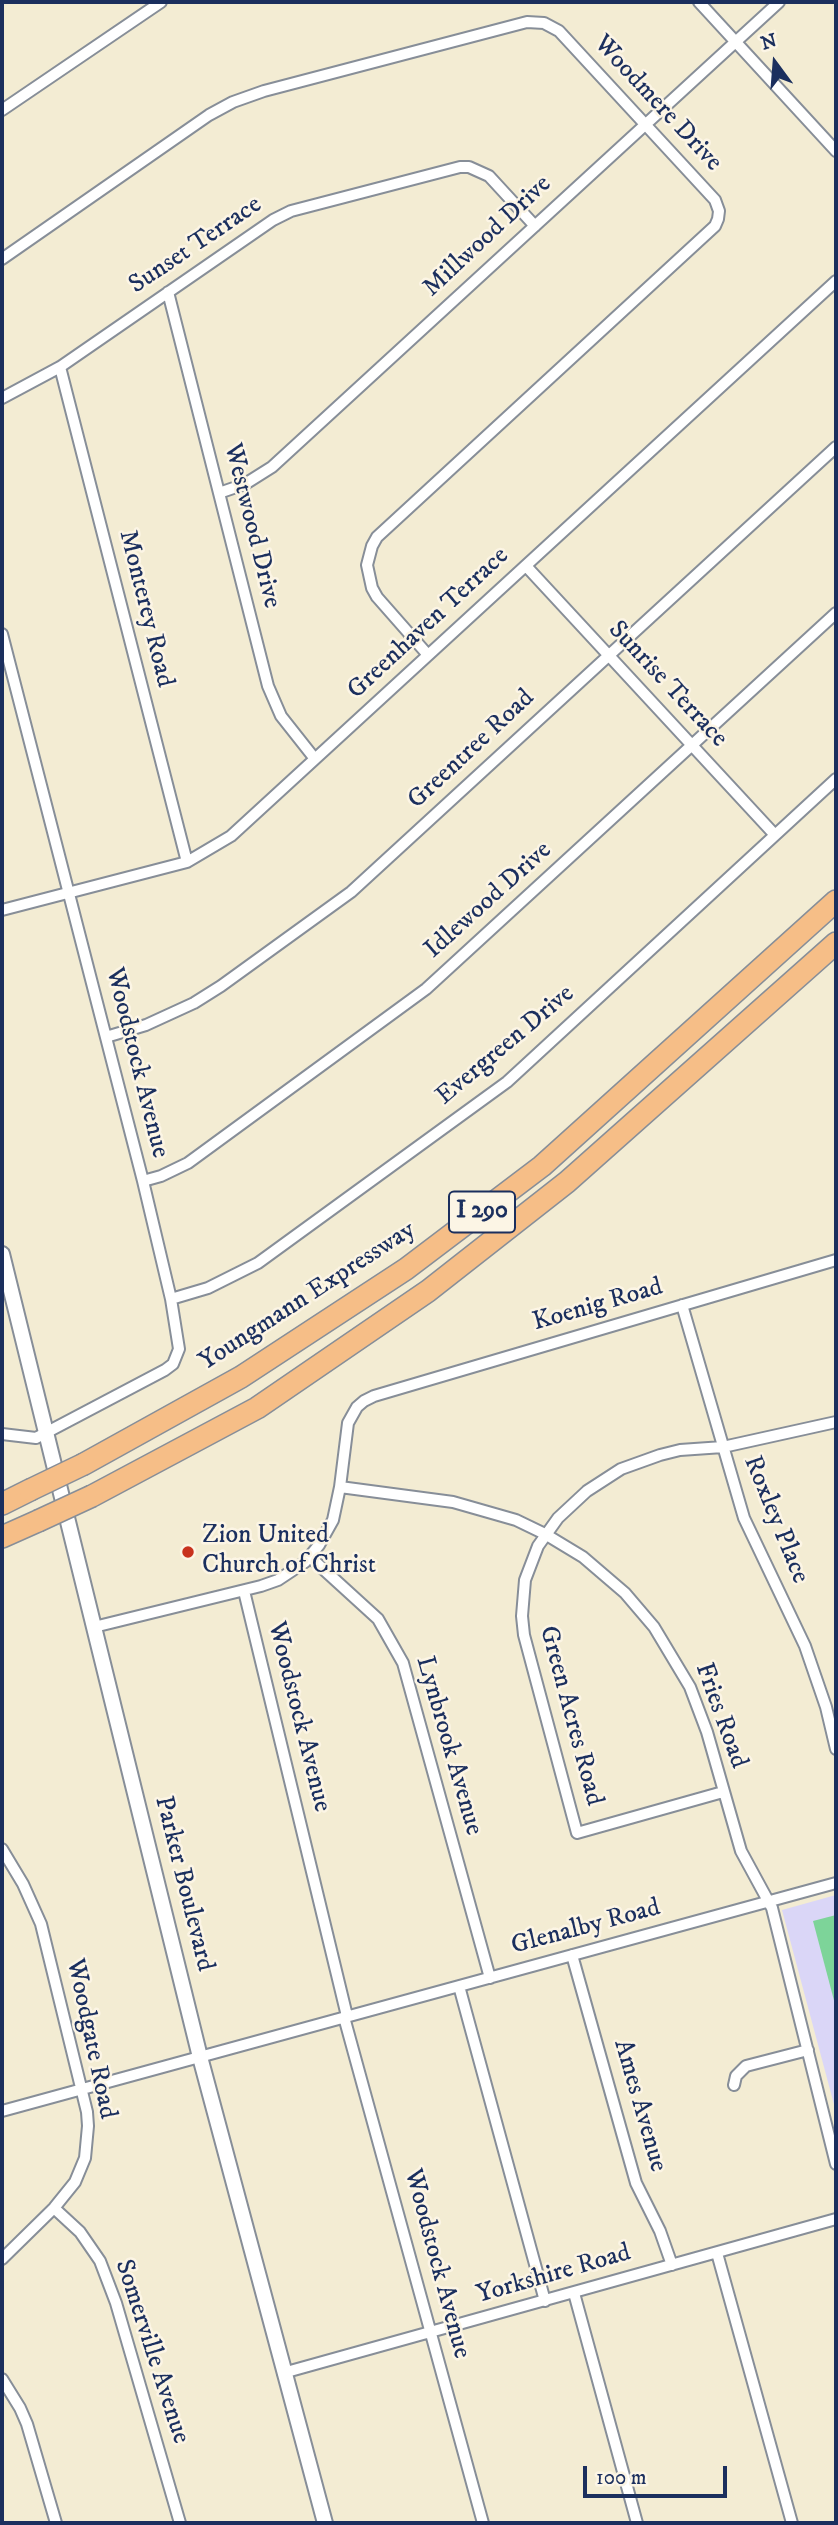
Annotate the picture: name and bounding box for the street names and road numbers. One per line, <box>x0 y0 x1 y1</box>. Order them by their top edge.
street label: Woodmere Drive <box>586 29 728 179</box>
street label: Millwood Drive <box>417 170 559 304</box>
street label: Sunset Terrace <box>124 190 268 302</box>
street label: Westwood Drive <box>215 440 287 612</box>
street label: Monterey Road <box>110 527 180 691</box>
street label: Greenhaven Terrace <box>342 541 516 707</box>
street label: Sunrise Terrace <box>601 615 733 755</box>
street label: Greentree Road <box>402 683 542 817</box>
street label: Idlewood Drive <box>419 836 559 966</box>
street label: Woodstock Avenue <box>97 965 175 1161</box>
street label: Evergreen Drive <box>431 979 581 1113</box>
road number: I 290 <box>449 1192 515 1232</box>
street label: Youngmann Expressway <box>194 1215 422 1379</box>
street label: Koenig Road <box>529 1273 667 1339</box>
street label: Roxley Place <box>735 1452 815 1588</box>
street label: Woodstock Avenue <box>259 1619 337 1815</box>
street label: Green Acres Road <box>531 1623 609 1809</box>
street label: Lynbrook Avenue <box>408 1653 488 1839</box>
street label: Fries Road <box>687 1659 753 1773</box>
street label: Parker Boulevard <box>146 1793 220 1975</box>
street label: Glenalby Road <box>508 1893 664 1963</box>
street label: Woodgate Road <box>58 1956 122 2122</box>
street label: Ames Avenue <box>605 2036 673 2176</box>
street label: Woodstock Avenue <box>396 2166 476 2362</box>
street label: Yorkshire Road <box>473 2238 635 2312</box>
street label: Somerville Avenue <box>107 2256 195 2448</box>

